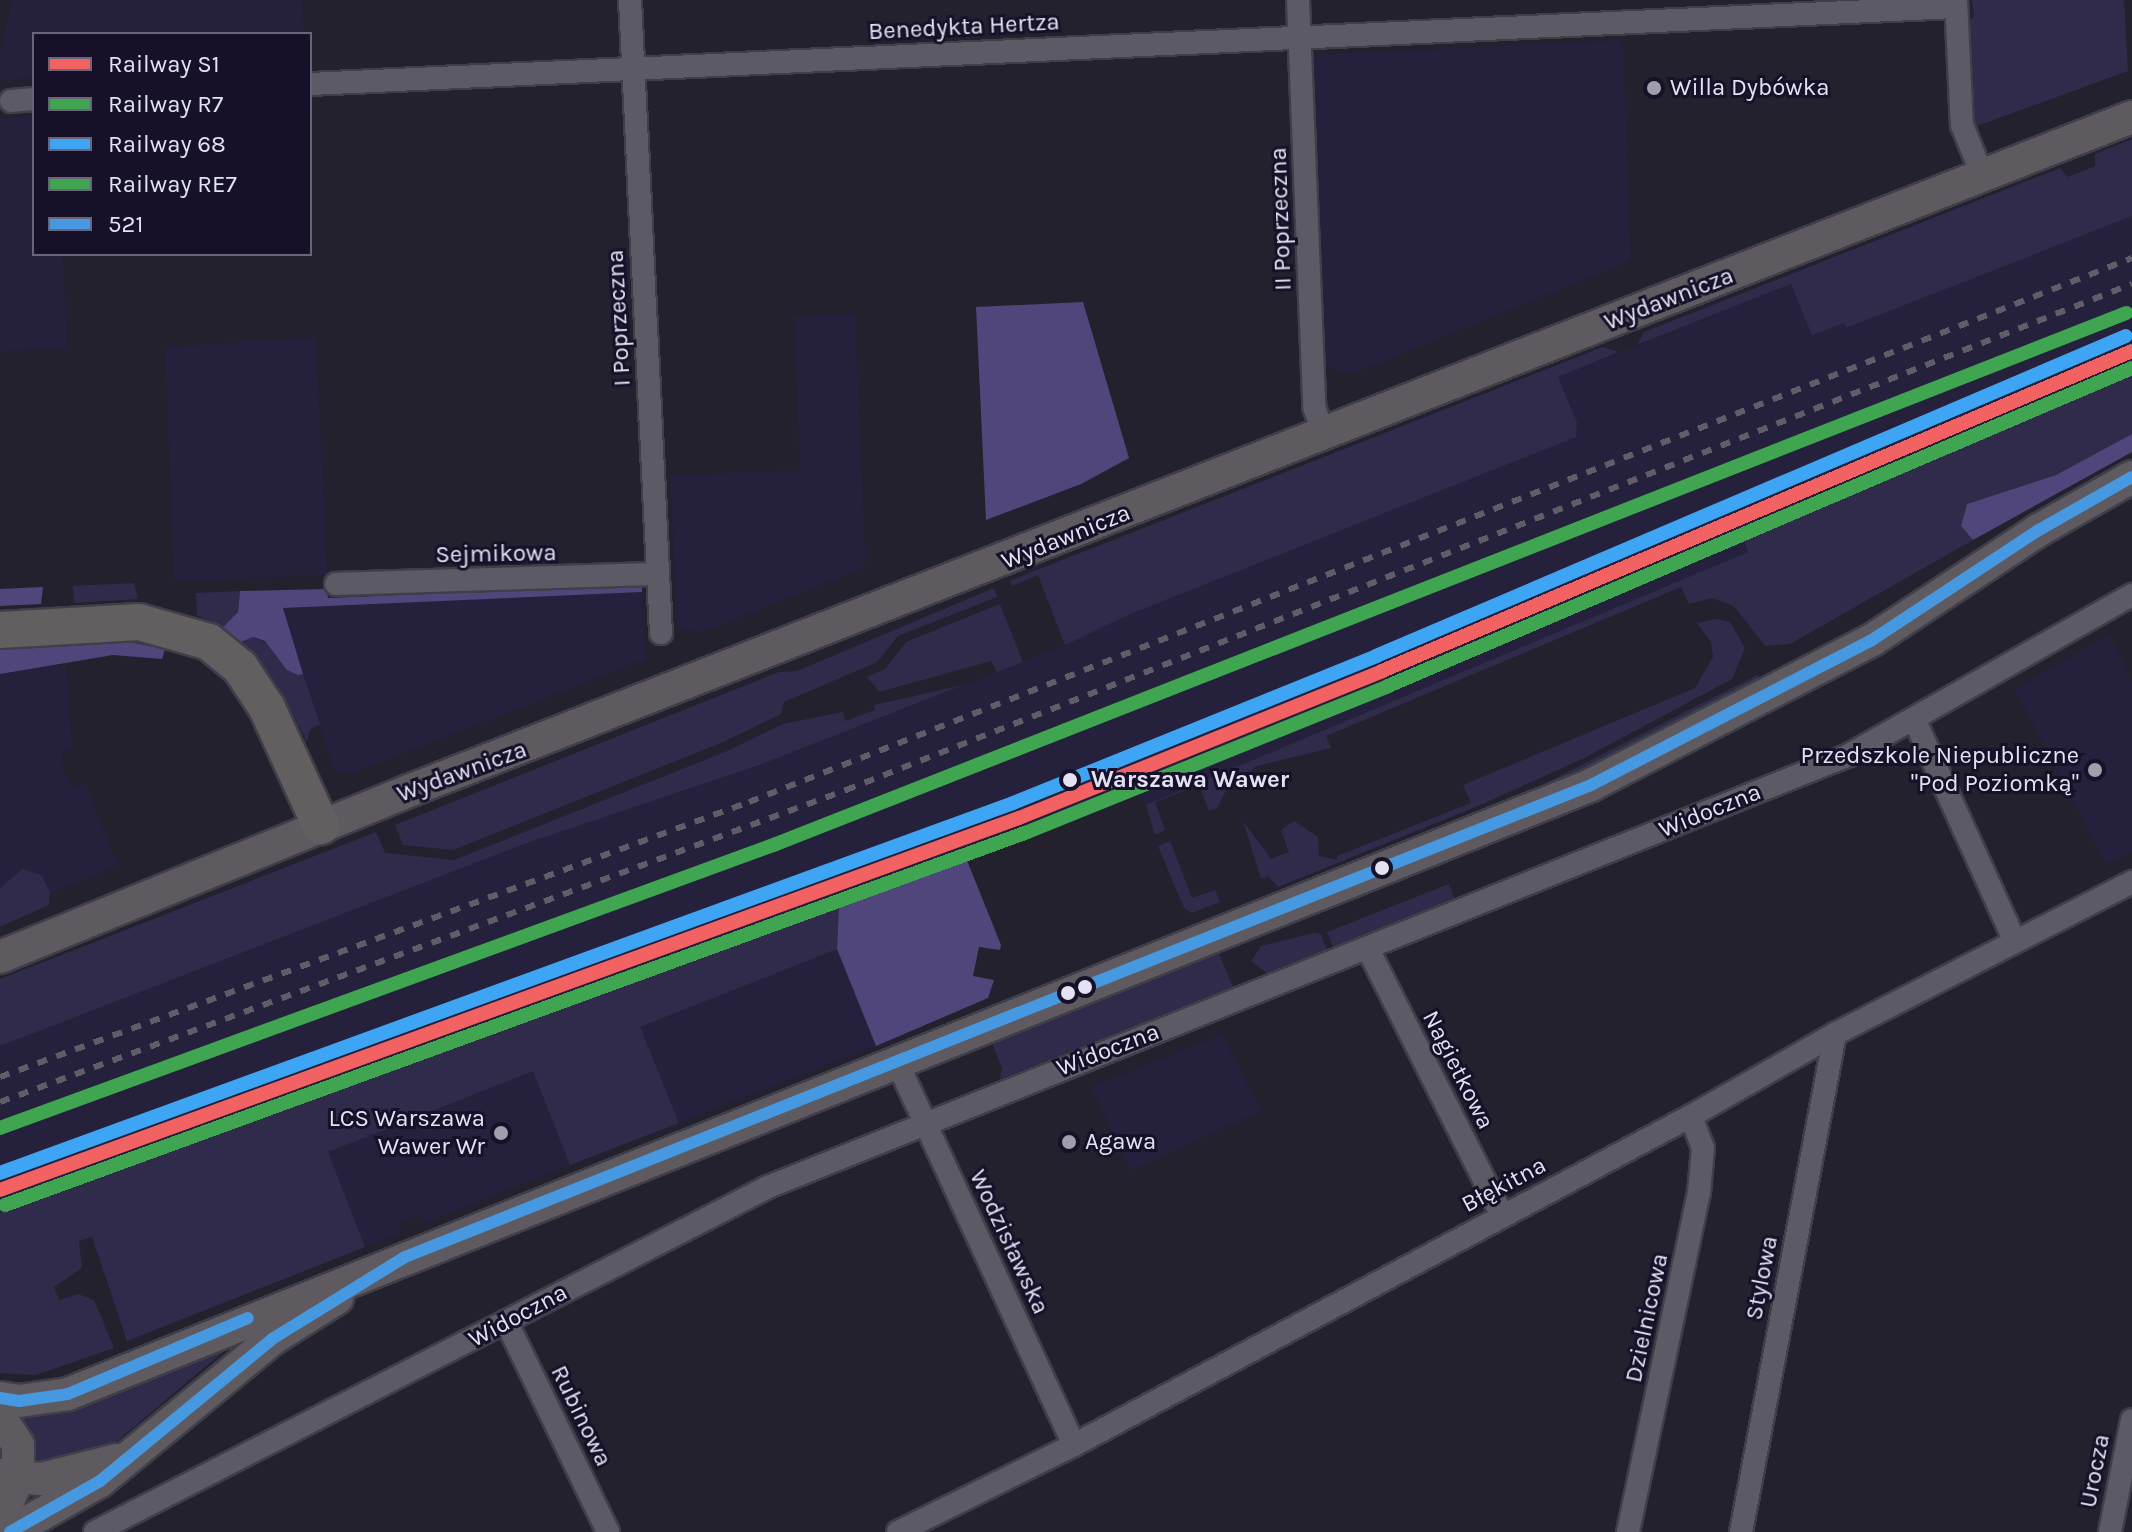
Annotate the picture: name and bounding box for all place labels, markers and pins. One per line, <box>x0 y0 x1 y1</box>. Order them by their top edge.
place label: Willa Dybówka <box>1670 74 1829 102</box>
marker: Willa Dybówka <box>1645 79 1663 97</box>
place label: Przedszkole Niepubliczne "Pod Poziomką" <box>1801 742 2079 798</box>
marker: Przedszkole Niepubliczne "Pod Poziomką" <box>2086 761 2104 779</box>
marker: Warszawa Wawer <box>1056 766 1084 794</box>
place label: Warszawa Wawer <box>1091 766 1289 794</box>
unlabelled marker <box>1374 860 1390 876</box>
unlabelled marker <box>1077 979 1093 995</box>
unlabelled marker <box>1060 985 1076 1001</box>
place label: LCS Warszawa Wawer Wr <box>328 1105 485 1161</box>
marker: LCS Warszawa Wawer Wr <box>492 1124 510 1142</box>
place label: Agawa <box>1085 1128 1156 1156</box>
marker: Agawa <box>1060 1133 1078 1151</box>

